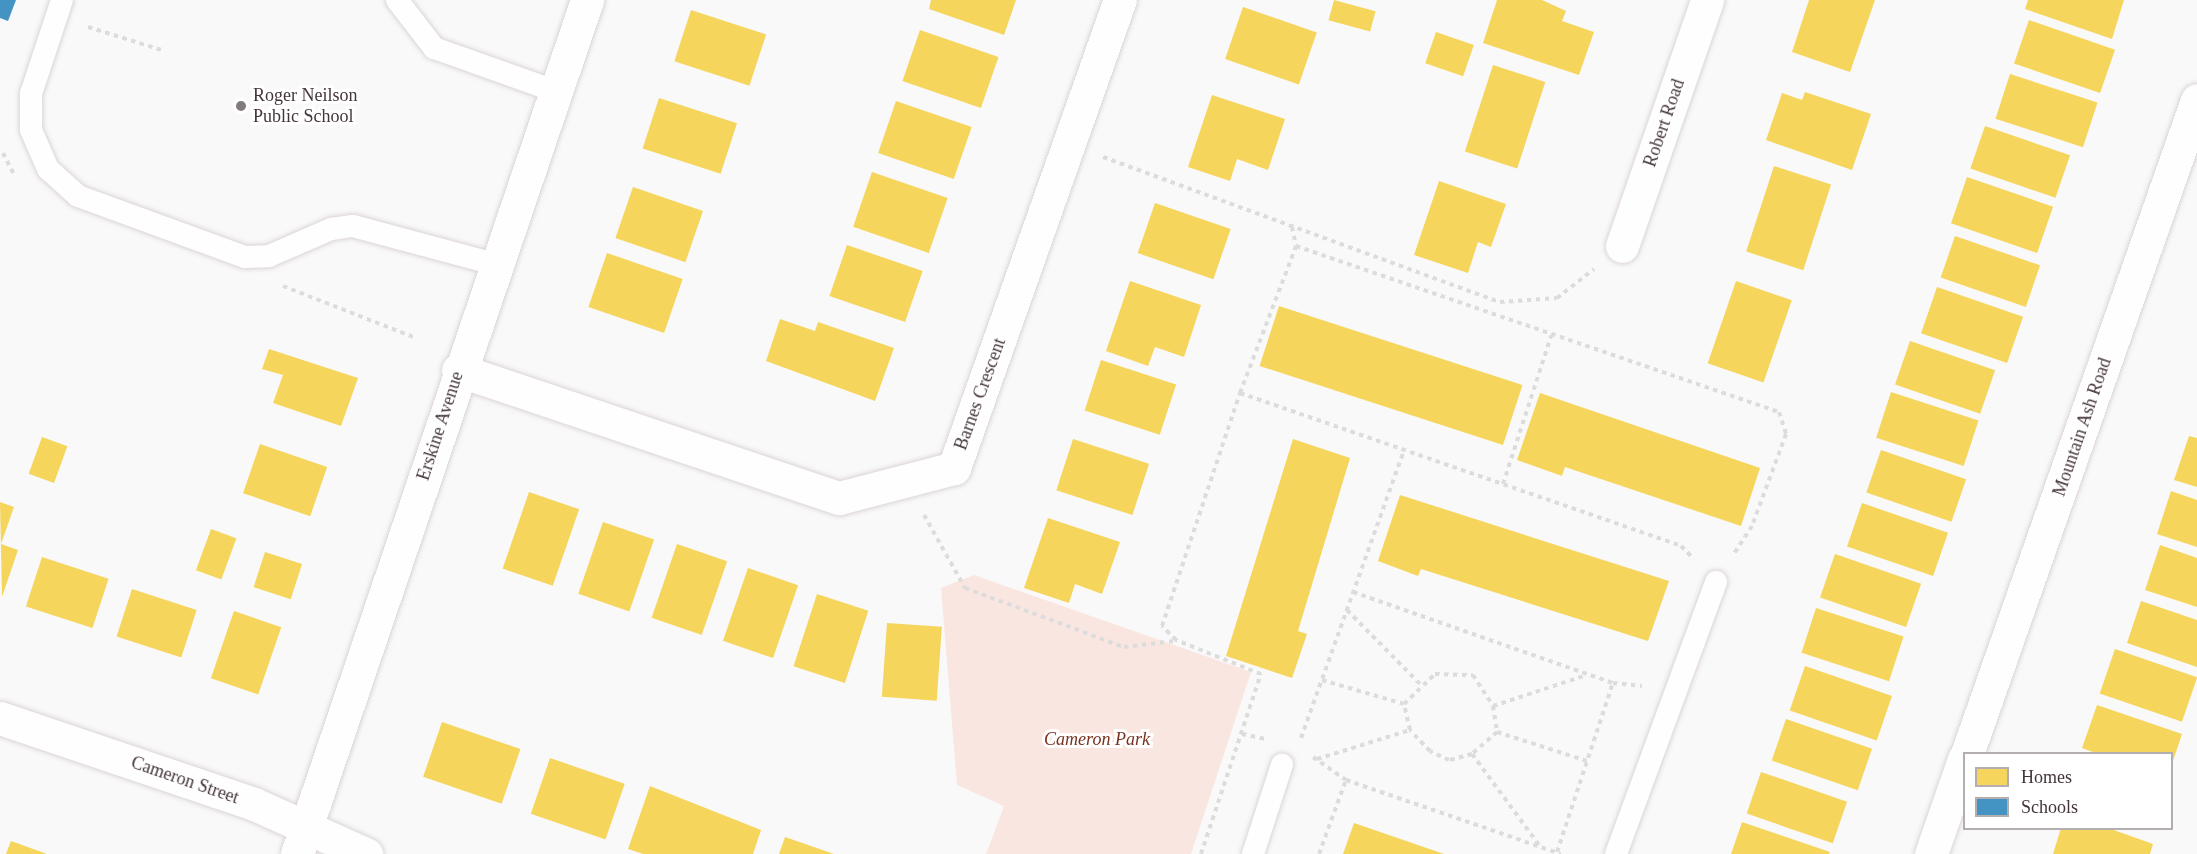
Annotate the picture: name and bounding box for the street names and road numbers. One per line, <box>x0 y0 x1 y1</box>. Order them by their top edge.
street label: Robert Road <box>1639 76 1689 170</box>
street label: Barnes Crescent <box>950 335 1010 453</box>
street label: Mountain Ash Road <box>2048 354 2116 500</box>
street label: Erskine Avenue <box>412 368 468 484</box>
street label: Cameron Street <box>128 751 242 809</box>

